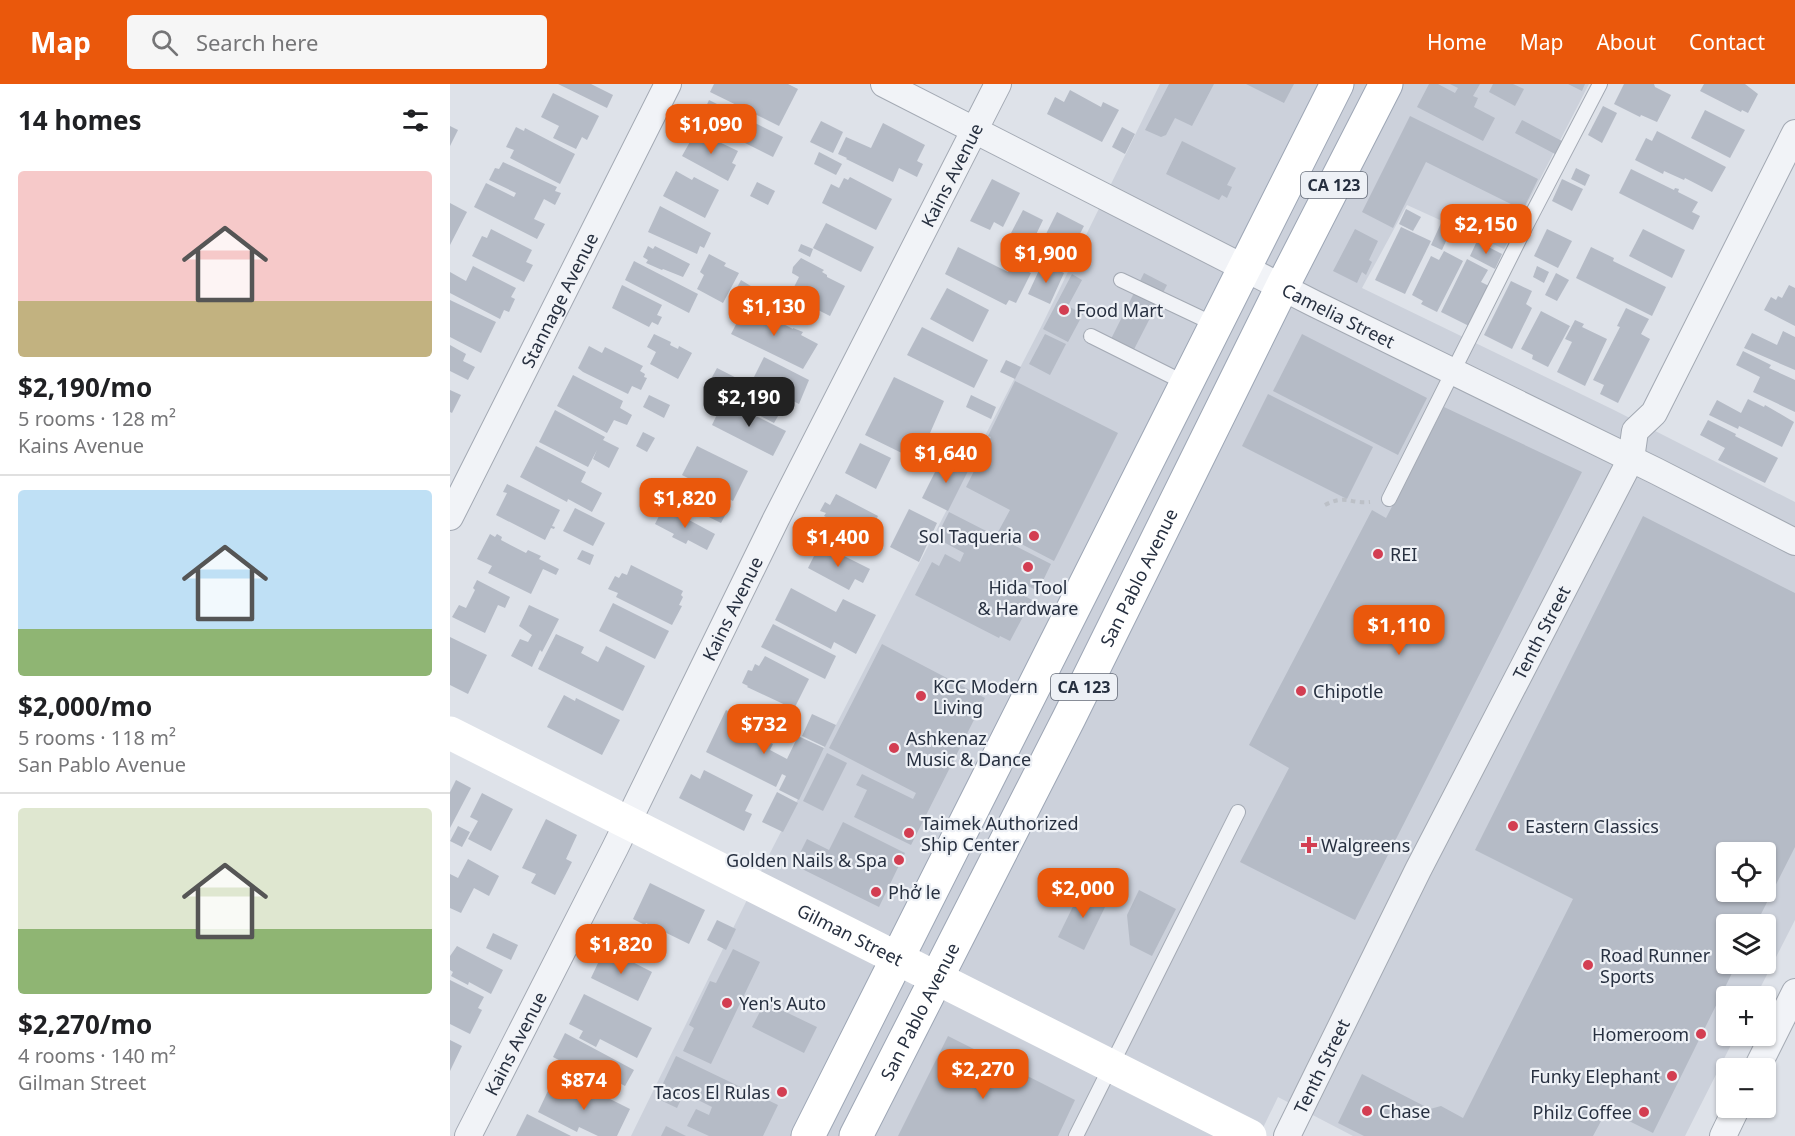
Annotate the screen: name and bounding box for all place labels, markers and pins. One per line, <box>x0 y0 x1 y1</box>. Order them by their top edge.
pin: $1,090 <box>662 104 760 155</box>
pin: $2,150 <box>1437 204 1535 255</box>
pin: $1,900 <box>997 233 1095 284</box>
pin: $1,130 <box>725 286 823 337</box>
place label: Food Mart <box>1076 298 1164 322</box>
marker: Food Mart <box>1057 303 1071 317</box>
pin: $2,190 <box>700 377 798 428</box>
pin: $1,640 <box>897 433 995 484</box>
pin: $1,820 <box>636 478 734 529</box>
pin: $1,400 <box>789 517 887 568</box>
place label: Sol Taqueria <box>919 524 1022 548</box>
marker: Sol Taqueria <box>1027 529 1041 543</box>
place label: REI <box>1390 542 1417 566</box>
marker: REI <box>1371 547 1385 561</box>
marker: Hida Tool & Hardware <box>1021 560 1035 574</box>
place label: Hida Tool & Hardware <box>978 575 1078 620</box>
pin: $1,110 <box>1350 605 1448 656</box>
place label: KCC Modern Living <box>933 674 1038 719</box>
place label: Chipotle <box>1313 679 1383 703</box>
marker: Chipotle <box>1294 684 1308 698</box>
marker: KCC Modern Living <box>914 689 928 703</box>
pin: $732 <box>728 704 800 755</box>
place label: Ashkenaz Music & Dance <box>906 726 1031 771</box>
marker: Ashkenaz Music & Dance <box>887 741 901 755</box>
place label: Taimek Authorized Ship Center <box>921 811 1078 856</box>
place label: Eastern Classics <box>1525 814 1659 838</box>
marker: Eastern Classics <box>1506 819 1520 833</box>
marker: Taimek Authorized Ship Center <box>902 826 916 840</box>
place label: Walgreens <box>1321 833 1410 857</box>
marker: Walgreens <box>1302 838 1316 852</box>
place label: Golden Nails & Spa <box>726 848 887 872</box>
marker: Golden Nails & Spa <box>892 853 906 867</box>
pin: $2,000 <box>1034 868 1132 919</box>
place label: Phở le <box>888 880 941 904</box>
marker: Phở le <box>869 885 883 899</box>
pin: $1,820 <box>572 924 670 975</box>
place label: Road Runner Sports <box>1600 943 1711 988</box>
marker: Road Runner Sports <box>1581 958 1595 972</box>
place label: Yen's Auto <box>739 991 826 1015</box>
marker: Yen's Auto <box>720 996 734 1010</box>
place label: Homeroom <box>1592 1022 1689 1046</box>
marker: Homeroom <box>1694 1027 1708 1041</box>
pin: $2,270 <box>934 1049 1032 1100</box>
pin: $874 <box>548 1060 620 1111</box>
place label: Funky Elephant <box>1530 1064 1661 1088</box>
marker: Funky Elephant <box>1665 1069 1679 1083</box>
place label: Tacos El Rulas <box>653 1080 770 1104</box>
marker: Tacos El Rulas <box>775 1085 789 1099</box>
place label: Chase <box>1379 1099 1430 1123</box>
place label: Philz Coffee <box>1533 1100 1632 1124</box>
marker: Chase <box>1360 1104 1374 1118</box>
marker: Philz Coffee <box>1637 1105 1651 1119</box>

